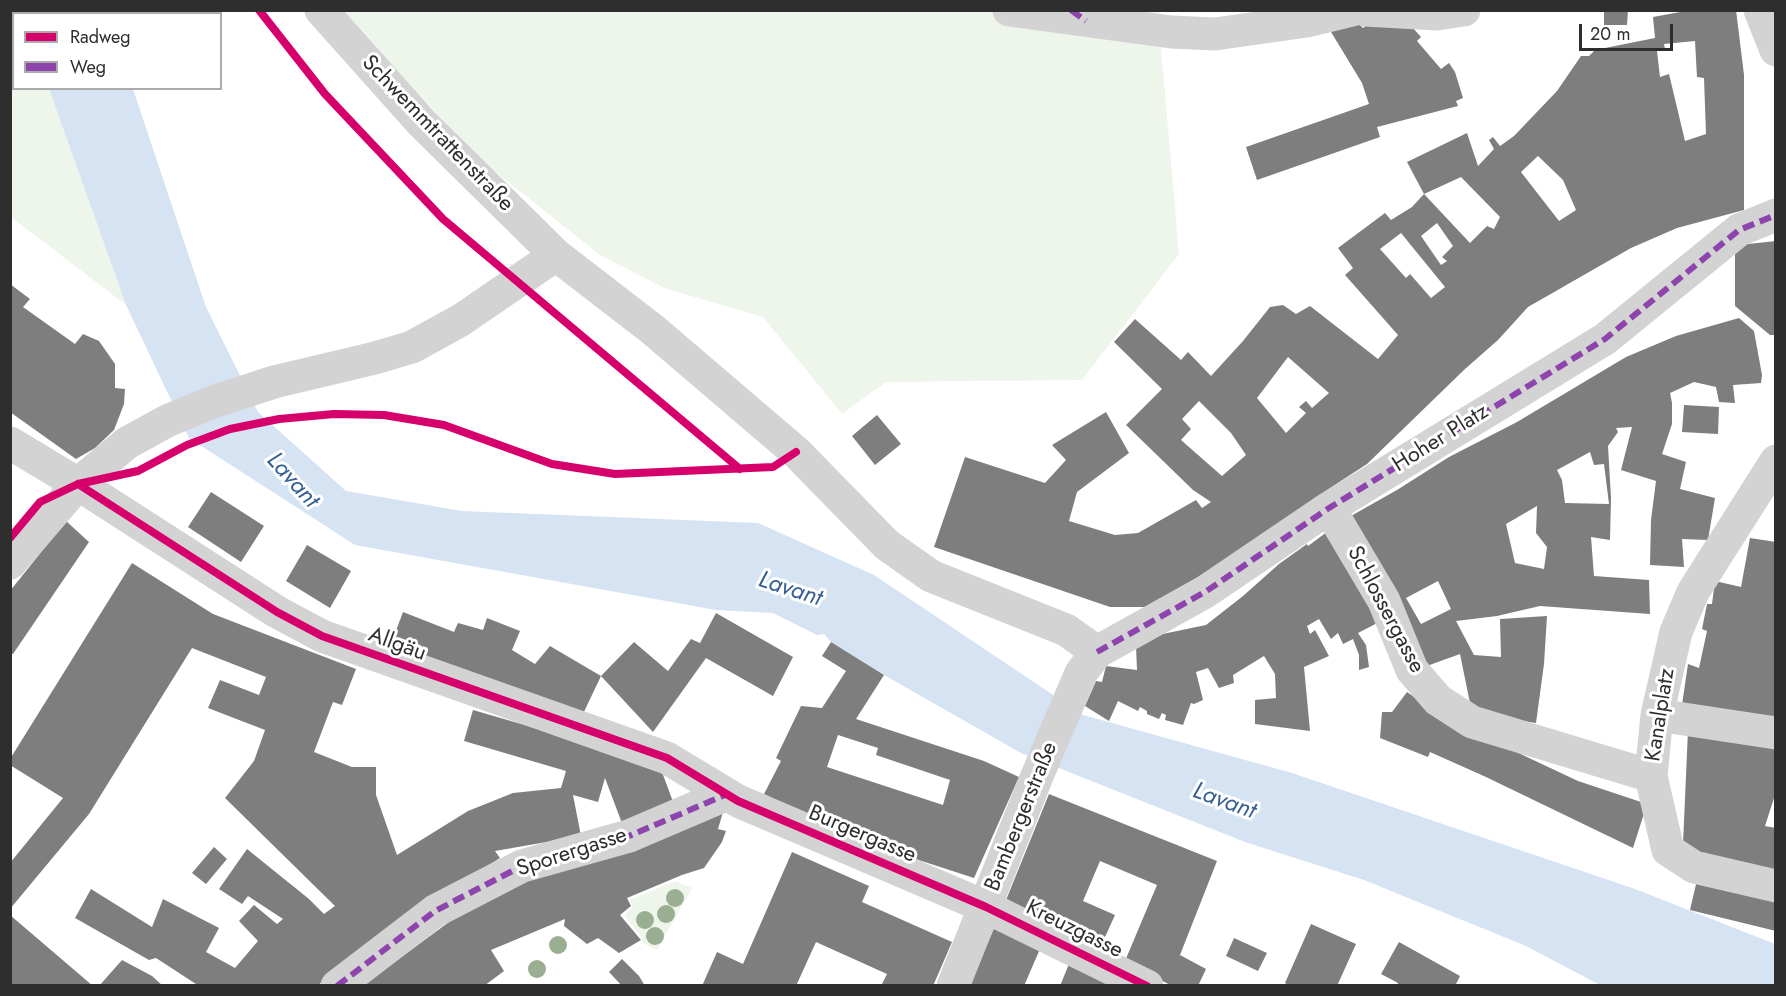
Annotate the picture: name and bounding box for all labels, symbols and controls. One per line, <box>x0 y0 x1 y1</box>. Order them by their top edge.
legend <box>12 12 222 90</box>
scale bar <box>1582 12 1676 50</box>
text: 20 m <box>1590 21 1630 47</box>
text: Radweg <box>70 24 131 50</box>
street label: Schwemmtrattenstraße <box>356 50 518 218</box>
text: Weg <box>70 54 106 80</box>
street label: Hoher Platz <box>1388 399 1494 479</box>
water label: Lavant <box>260 447 324 515</box>
street label: Schlossergasse <box>1341 542 1429 678</box>
water label: Lavant <box>755 566 825 614</box>
street label: Allgäu <box>365 622 429 668</box>
street label: Kanalplatz <box>1641 667 1681 763</box>
street label: Bambergerstraße <box>980 739 1064 895</box>
water label: Lavant <box>1189 777 1259 827</box>
street label: Burgergasse <box>804 801 920 869</box>
street label: Sporergasse <box>513 823 631 883</box>
street label: Kreuzgasse <box>1021 895 1127 965</box>

